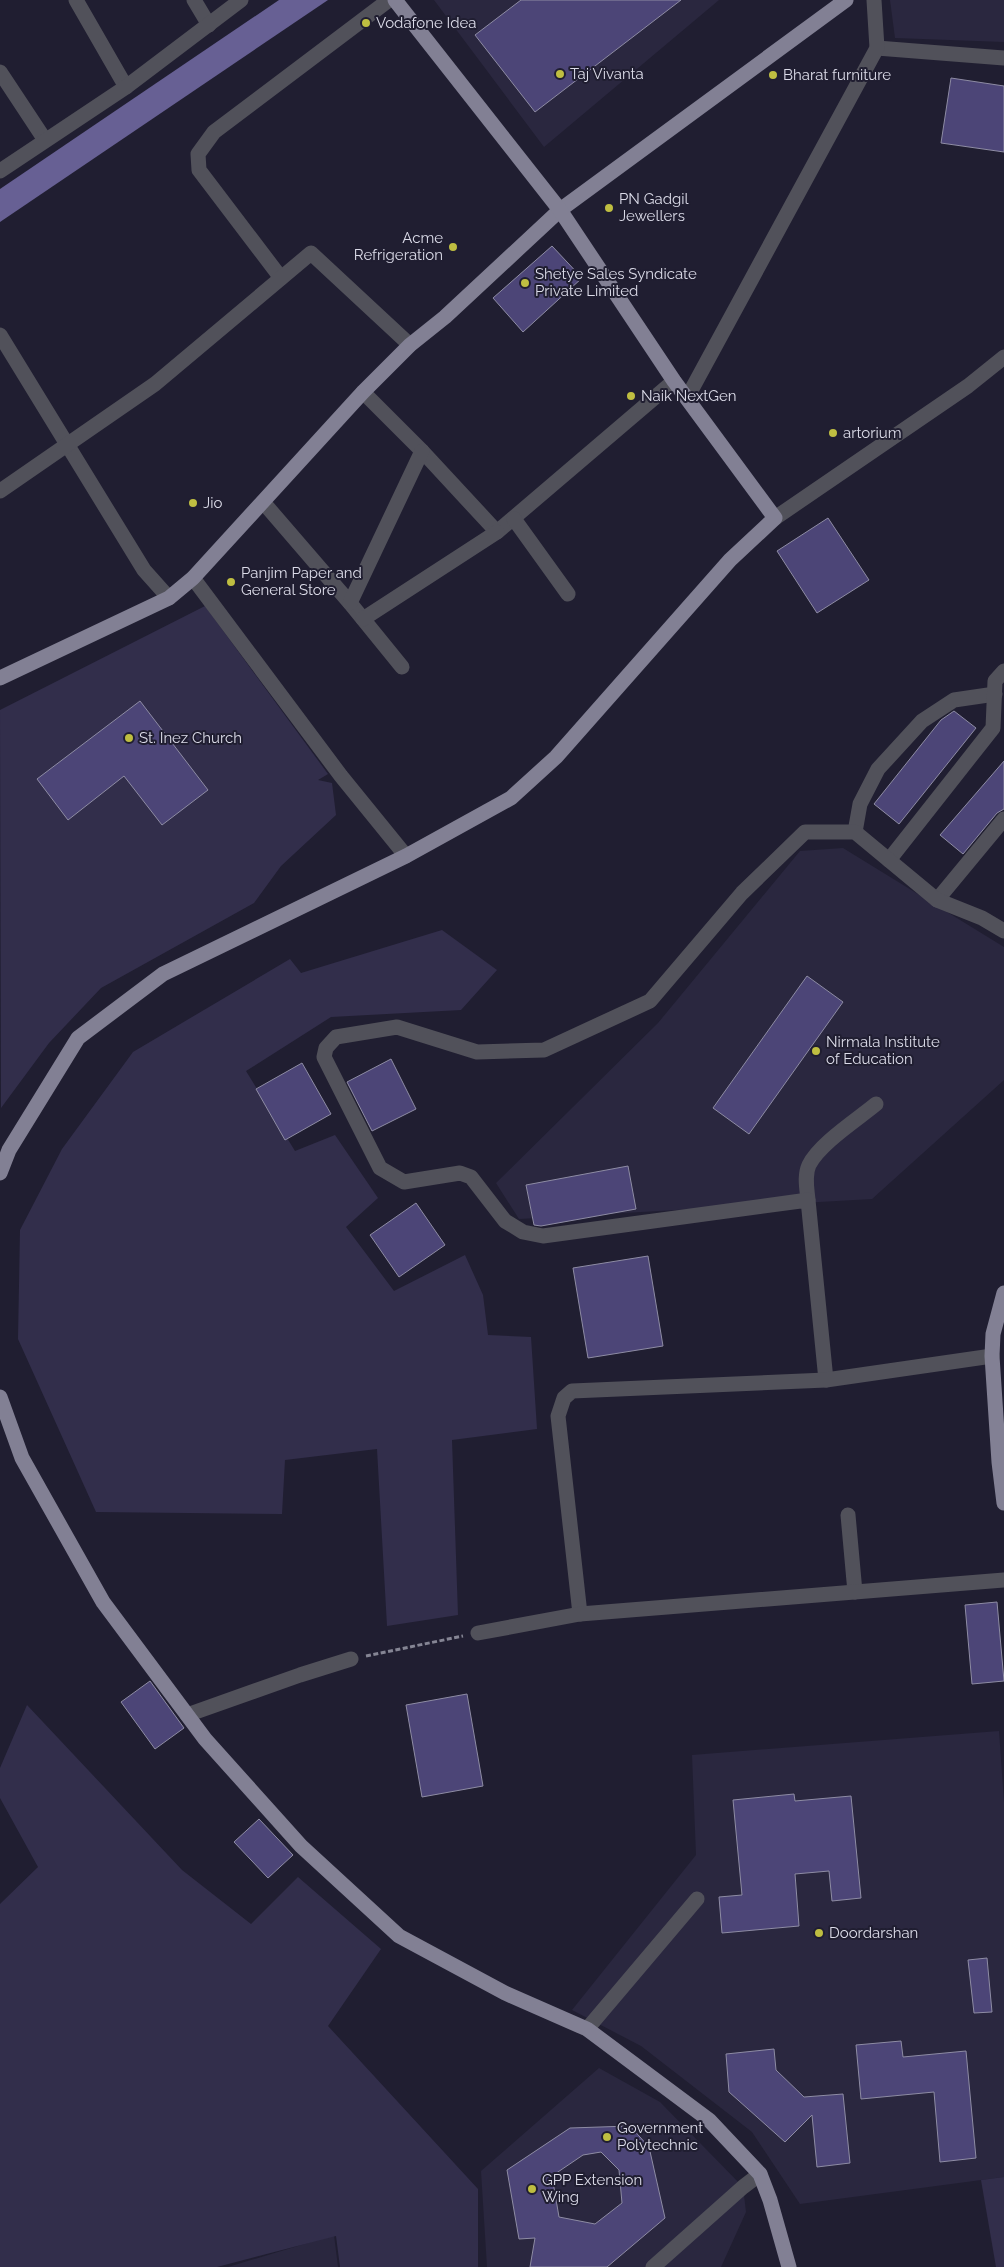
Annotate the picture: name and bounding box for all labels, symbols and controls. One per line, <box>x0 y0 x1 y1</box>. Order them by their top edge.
place label: Vodafone Idea <box>376 14 476 32</box>
marker: Vodafone Idea <box>360 17 372 29</box>
place label: Taj Vivanta <box>570 65 644 83</box>
place label: Bharat furniture <box>783 66 891 84</box>
marker: Taj Vivanta <box>554 68 566 80</box>
marker: Bharat furniture <box>767 69 779 81</box>
place label: PN Gadgil Jewellers <box>619 190 690 225</box>
marker: PN Gadgil Jewellers <box>603 202 615 214</box>
place label: Acme Refrigeration <box>354 229 443 264</box>
marker: Acme Refrigeration <box>447 241 459 253</box>
place label: Shetye Sales Syndicate Private Limited <box>535 265 697 300</box>
marker: Shetye Sales Syndicate Private Limited <box>519 277 531 289</box>
place label: Naik NextGen <box>641 387 736 405</box>
marker: Naik NextGen <box>625 390 637 402</box>
place label: artorium <box>843 424 902 442</box>
marker: artorium <box>827 427 839 439</box>
place label: Jio <box>203 494 222 512</box>
marker: Jio <box>187 497 199 509</box>
place label: Panjim Paper and General Store <box>241 564 362 599</box>
marker: Panjim Paper and General Store <box>225 576 237 588</box>
place label: St. Inez Church <box>139 729 242 747</box>
marker: St. Inez Church <box>123 732 135 744</box>
place label: Nirmala Institute of Education <box>826 1033 940 1068</box>
marker: Nirmala Institute of Education <box>810 1045 822 1057</box>
place label: Doordarshan <box>829 1924 918 1942</box>
marker: Doordarshan <box>813 1927 825 1939</box>
place label: Government Polytechnic <box>617 2119 703 2154</box>
marker: Government Polytechnic <box>601 2131 613 2143</box>
place label: GPP Extension Wing <box>542 2171 642 2206</box>
marker: GPP Extension Wing <box>526 2183 538 2195</box>

